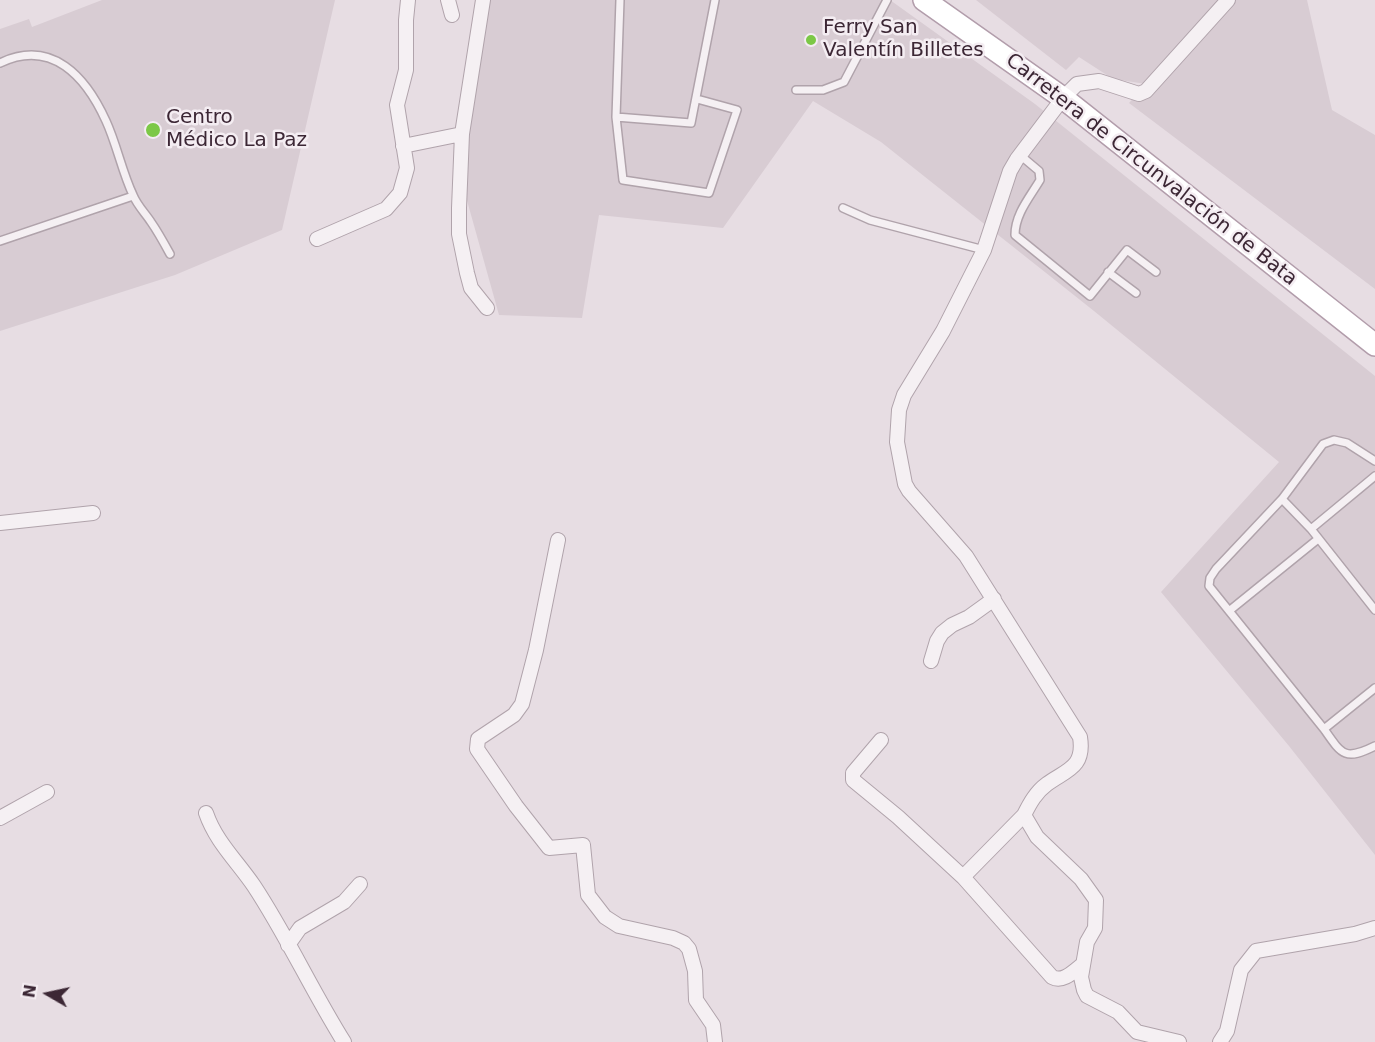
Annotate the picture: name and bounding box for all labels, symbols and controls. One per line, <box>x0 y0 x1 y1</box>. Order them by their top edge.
place label: Ferry San Valentín Billetes <box>823 16 984 63</box>
marker: Ferry San Valentín Billetes <box>804 33 818 47</box>
street label: Carretera de Circunvalación de Bata <box>1000 49 1302 291</box>
place label: Centro Médico La Paz <box>166 106 307 153</box>
marker: Centro Médico La Paz <box>144 121 162 139</box>
north arrow <box>18 964 78 1024</box>
text: N <box>19 983 40 999</box>

